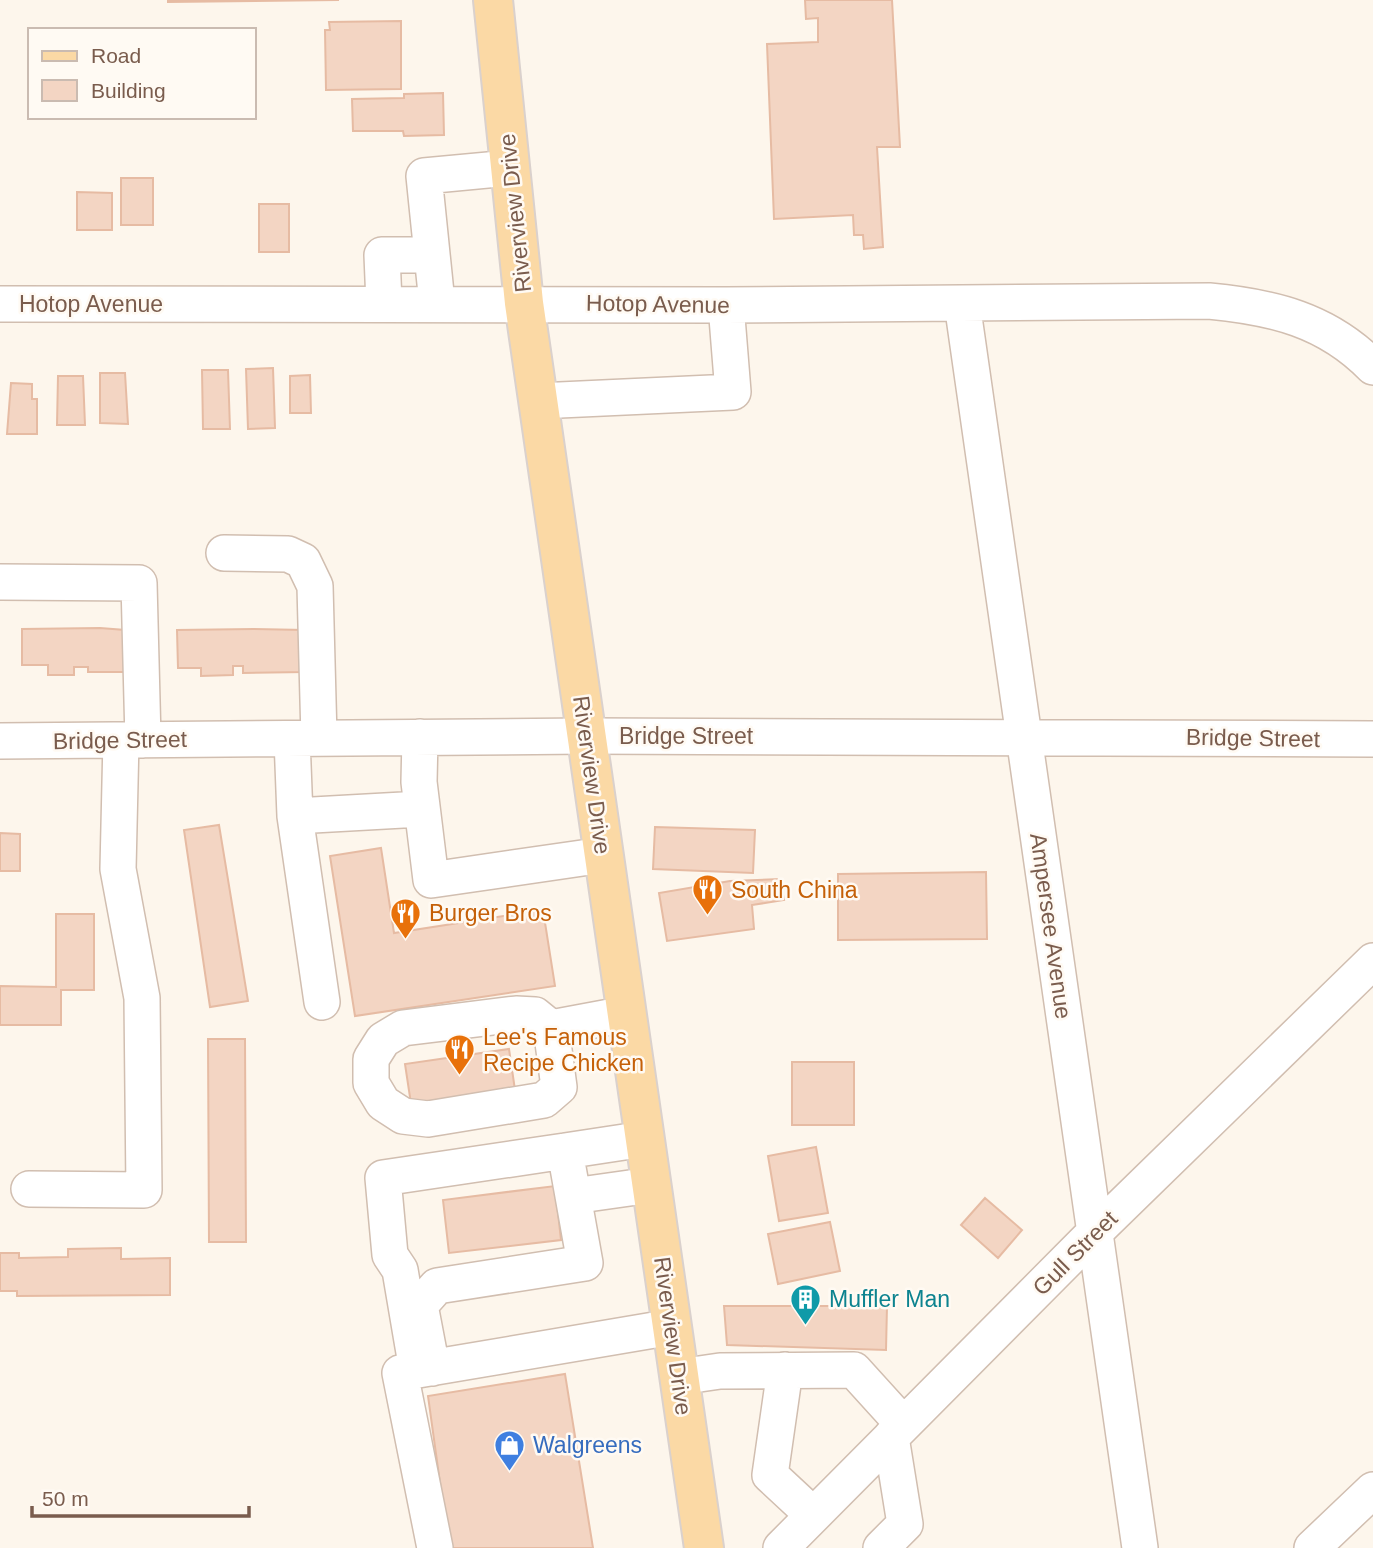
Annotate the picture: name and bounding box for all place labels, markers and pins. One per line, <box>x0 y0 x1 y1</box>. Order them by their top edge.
restaurant icon: South China <box>691 873 725 917</box>
place label: South China <box>731 877 858 903</box>
restaurant icon: Burger Bros <box>389 896 423 940</box>
place label: Burger Bros <box>429 900 552 926</box>
place label: Lee's Famous Recipe Chicken <box>483 1024 644 1076</box>
restaurant icon: Lee's Famous Recipe Chicken <box>443 1033 477 1077</box>
building icon: Muffler Man <box>789 1282 823 1326</box>
place label: Muffler Man <box>829 1286 950 1312</box>
shop icon: Walgreens <box>493 1428 527 1472</box>
place label: Walgreens <box>533 1432 642 1458</box>

